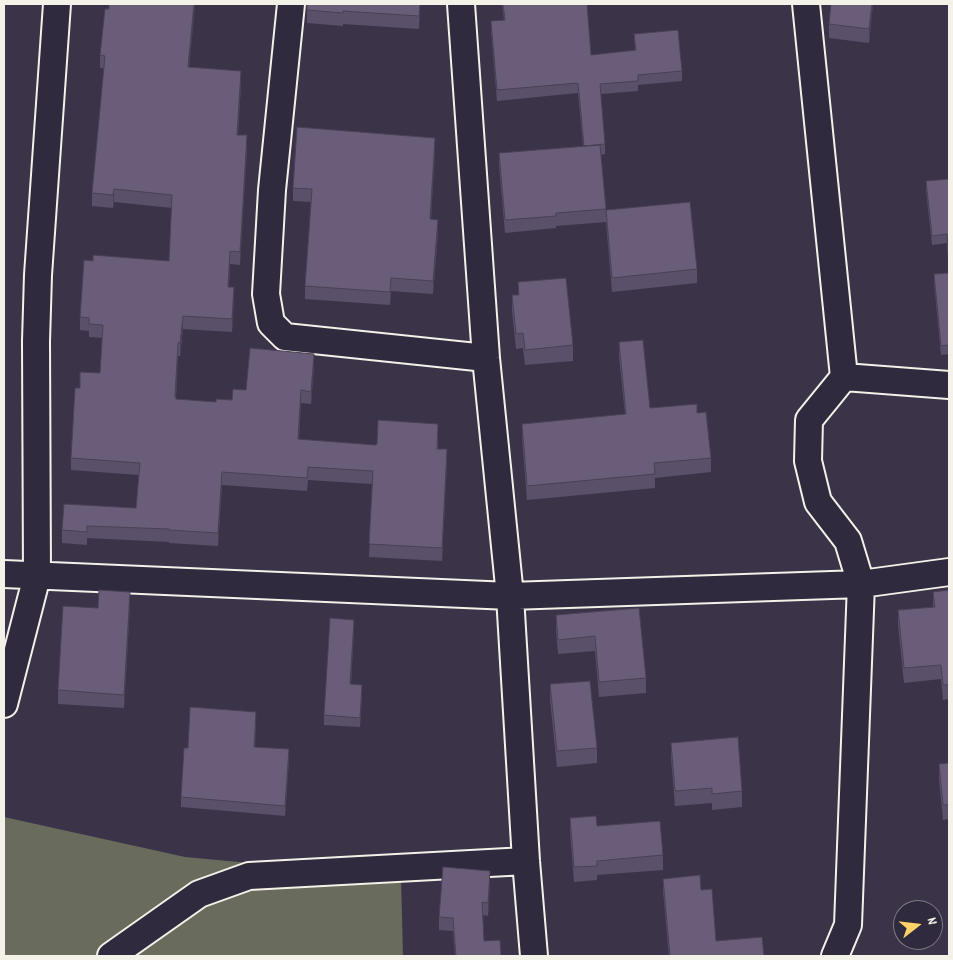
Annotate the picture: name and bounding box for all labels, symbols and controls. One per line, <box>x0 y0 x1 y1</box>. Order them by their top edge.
north arrow <box>893 900 943 950</box>
text: N <box>921 915 942 927</box>

